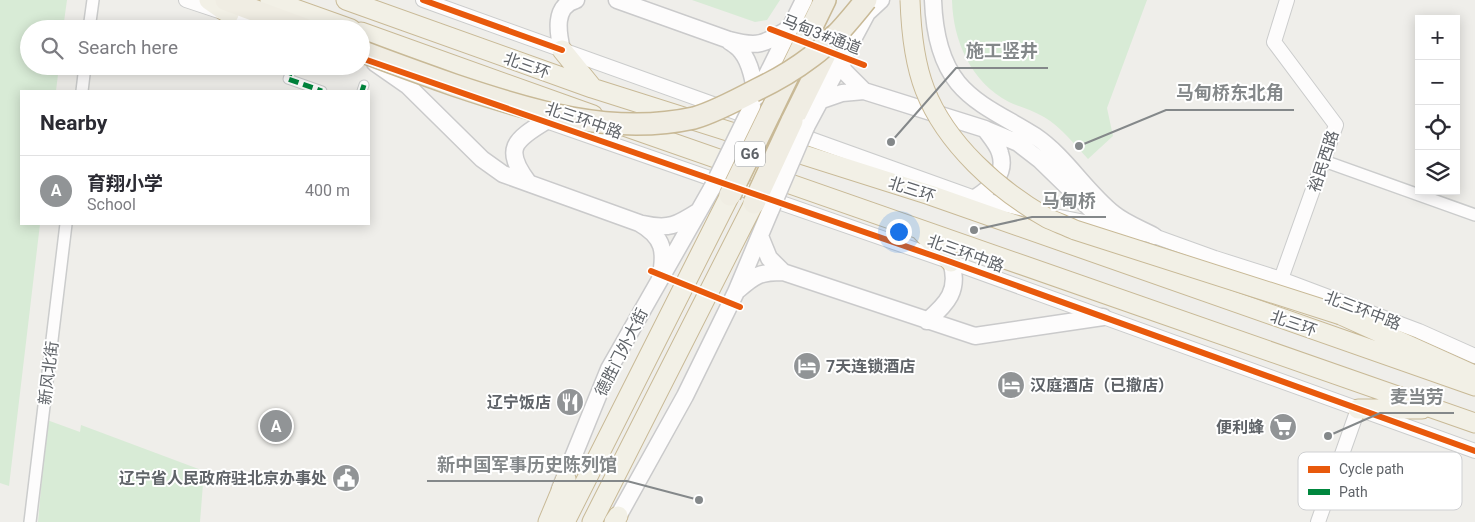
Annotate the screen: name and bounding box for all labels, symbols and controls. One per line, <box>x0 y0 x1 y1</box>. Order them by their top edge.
street label: 马甸3#通道 <box>780 11 864 58</box>
map controls <box>1415 15 1460 195</box>
button: + <box>1415 15 1460 60</box>
search box <box>20 20 370 75</box>
icon: search <box>38 34 66 62</box>
callout: 施工竖井 <box>956 35 1048 68</box>
text: Search here <box>78 36 178 59</box>
text: 施工竖井 <box>966 40 1038 61</box>
street label: 北三环 <box>501 48 553 83</box>
button: − <box>1415 60 1460 105</box>
callout: 马甸桥东北角 <box>1166 77 1294 110</box>
text: 马甸桥东北角 <box>1176 82 1284 103</box>
street label: 北三环中路 <box>543 98 625 142</box>
button: locate <box>1415 105 1460 150</box>
text: Nearby <box>40 111 107 135</box>
street label: 裕民西路 <box>1305 128 1342 195</box>
road number: G6 <box>735 142 765 166</box>
button: layers <box>1415 150 1460 195</box>
text: 育翔小学 <box>87 172 163 195</box>
street label: 北三环 <box>886 173 938 206</box>
text: A <box>51 181 61 200</box>
text: 400 m <box>305 181 350 200</box>
callout: 马甸桥 <box>1032 184 1106 217</box>
text: 马甸桥 <box>1042 190 1096 211</box>
text: School <box>87 195 136 214</box>
your location <box>886 219 912 245</box>
street label: 北三环中路 <box>925 231 1007 276</box>
street label: 北三环中路 <box>1322 287 1404 334</box>
street label: 德胜门外大街 <box>591 305 652 399</box>
street label: 北三环 <box>1268 307 1320 340</box>
street label: 新风北街 <box>35 340 62 406</box>
hotel icon: 7天连锁酒店 <box>792 351 822 381</box>
place label: 7天连锁酒店 <box>826 357 915 376</box>
hotel icon: 汉庭酒店（已撤店） <box>996 370 1026 400</box>
place label: 汉庭酒店（已撤店） <box>1030 376 1174 395</box>
callout: 麦当劳 <box>1380 380 1454 413</box>
text: 麦当劳 <box>1390 386 1444 407</box>
restaurant icon: 辽宁饭店 <box>555 387 585 417</box>
place label: 辽宁饭店 <box>487 393 551 412</box>
pin: A <box>260 407 292 445</box>
supermarket icon: 便利蜂 <box>1268 412 1298 442</box>
place label: 便利蜂 <box>1216 418 1264 437</box>
callout: 新中国军事历史陈列馆 <box>427 448 627 481</box>
legend <box>1298 452 1462 510</box>
text: 新中国军事历史陈列馆 <box>437 454 617 475</box>
text: Cycle path <box>1339 461 1404 477</box>
public building icon: 辽宁省人民政府驻北京办事处 <box>331 463 361 493</box>
place label: 辽宁省人民政府驻北京办事处 <box>119 469 327 488</box>
text: Path <box>1339 484 1368 500</box>

